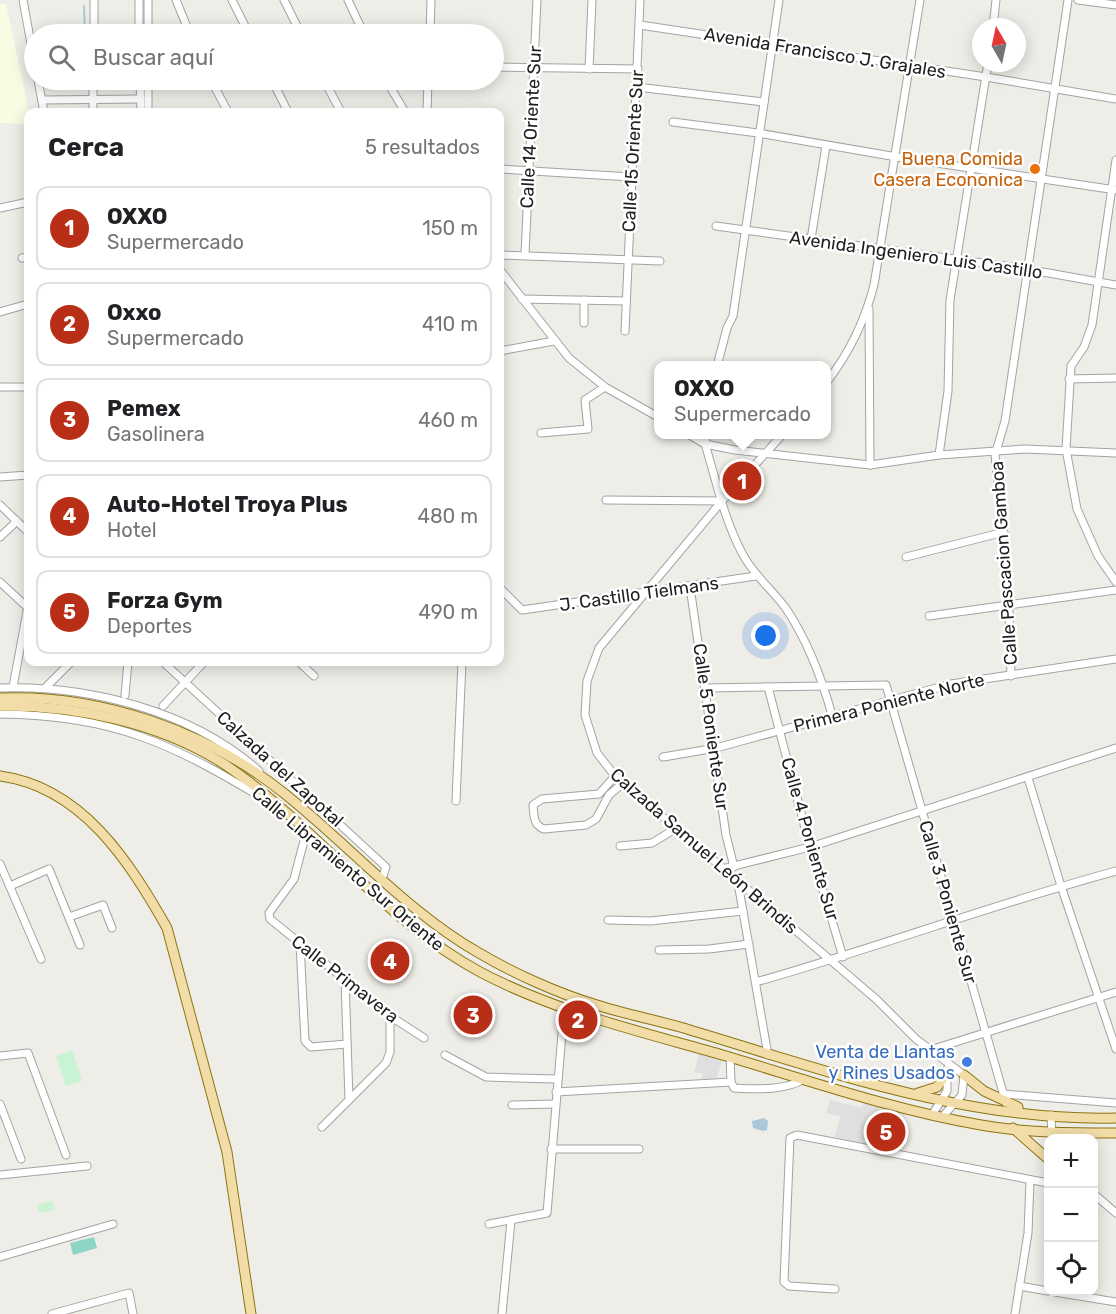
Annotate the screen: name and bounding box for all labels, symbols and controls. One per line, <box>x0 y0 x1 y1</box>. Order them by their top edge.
north arrow <box>972 18 1026 72</box>
street label: Avenida Francisco J. Grajales <box>702 23 948 83</box>
search box <box>24 24 504 90</box>
icon: search <box>45 41 78 74</box>
text: Buscar aquí <box>93 44 214 71</box>
street label: Calle 14 Oriente Sur <box>516 45 546 209</box>
street label: Calle 15 Oriente Sur <box>618 69 648 233</box>
text: Cerca <box>48 132 124 163</box>
text: 5 resultados <box>365 135 480 159</box>
place label: Buena Comida Casera Econonica <box>873 148 1023 191</box>
marker: Buena Comida Casera Econonica <box>1028 162 1042 176</box>
text: OXXO <box>107 203 167 230</box>
text: 1 <box>65 216 74 240</box>
text: 150 m <box>422 216 478 240</box>
street label: Avenida Ingeniero Luis Castillo <box>788 226 1044 284</box>
text: Supermercado <box>107 230 244 254</box>
text: Oxxo <box>107 299 161 326</box>
text: 2 <box>63 312 76 336</box>
text: 410 m <box>422 312 478 336</box>
text: Supermercado <box>107 326 244 350</box>
popup <box>654 361 831 439</box>
text: OXXO <box>674 375 734 402</box>
text: Pemex <box>107 395 181 422</box>
text: Supermercado <box>674 402 811 426</box>
text: 3 <box>63 408 76 432</box>
text: 460 m <box>418 408 478 432</box>
text: Gasolinera <box>107 422 205 446</box>
pin: 1 <box>722 458 762 504</box>
street label: Calle Pascacion Gamboa <box>986 460 1022 666</box>
text: Auto-Hotel Troya Plus <box>107 491 348 518</box>
text: 4 <box>63 504 76 528</box>
text: 480 m <box>417 504 478 528</box>
text: Hotel <box>107 518 157 542</box>
street label: J. Castillo Tielmans <box>558 572 720 616</box>
text: Forza Gym <box>107 587 223 614</box>
text: 5 <box>63 600 76 624</box>
text: 490 m <box>419 600 478 624</box>
text: Deportes <box>107 614 192 638</box>
your location <box>751 621 780 650</box>
street label: Calle 5 Poniente Sur <box>688 642 734 812</box>
street label: Primera Poniente Norte <box>791 669 987 737</box>
street label: Calzada del Zapotal <box>212 706 348 832</box>
street label: Calle 4 Poniente Sur <box>776 755 844 923</box>
street label: Calzada Samuel León Brindis <box>606 764 802 938</box>
street label: Calle Libramiento Sur Oriente <box>247 782 449 956</box>
street label: Calle 3 Poniente Sur <box>914 818 982 986</box>
street label: Calle Primavera <box>287 930 403 1028</box>
pin: 4 <box>370 938 410 984</box>
pin: 3 <box>454 992 492 1038</box>
pin: 2 <box>558 998 598 1042</box>
place label: Venta de Llantas y Rines Usados <box>815 1041 955 1084</box>
marker: Venta de Llantas y Rines Usados <box>960 1055 974 1069</box>
pin: 5 <box>866 1110 906 1154</box>
map controls <box>1044 1134 1098 1296</box>
button: + <box>1044 1134 1098 1188</box>
button: − <box>1044 1188 1098 1242</box>
button: locate <box>1044 1242 1098 1296</box>

